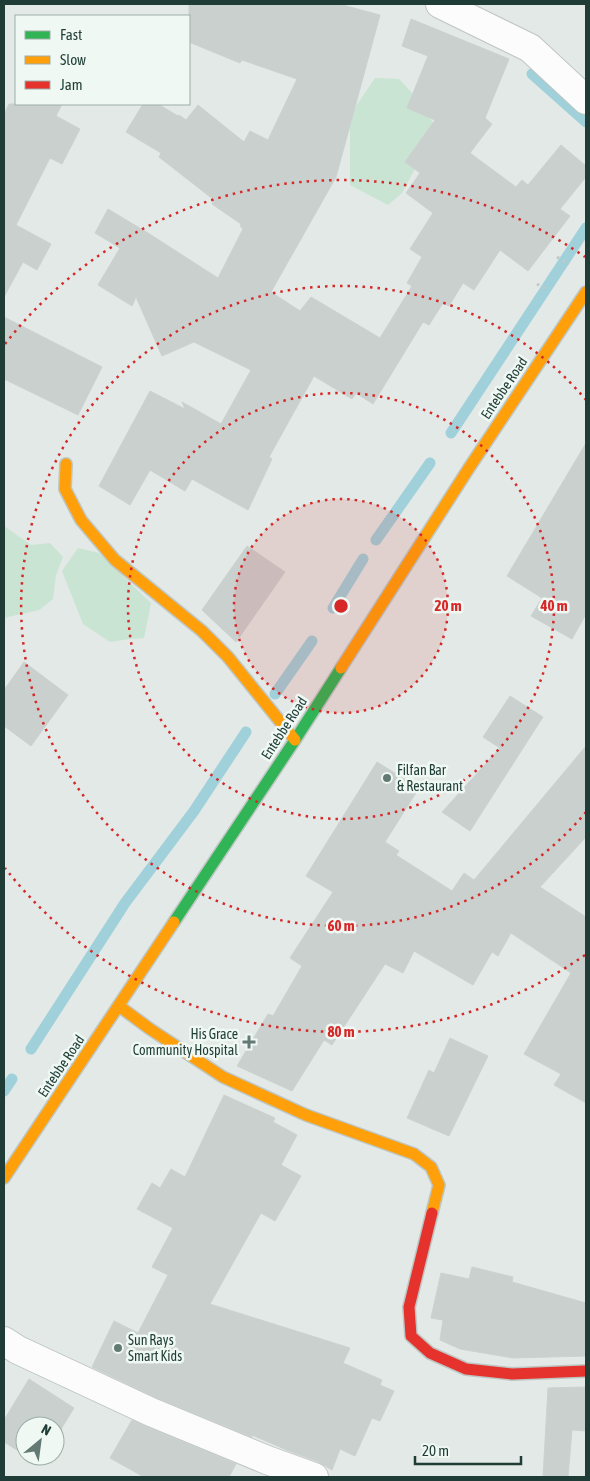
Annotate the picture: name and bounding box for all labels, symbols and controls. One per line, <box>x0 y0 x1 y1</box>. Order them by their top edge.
legend <box>15 15 190 105</box>
text: Fast <box>60 26 82 43</box>
text: Slow <box>60 51 86 68</box>
text: Jam <box>60 76 83 93</box>
street label: Entebbe Road <box>477 354 531 422</box>
centre of rings <box>332 597 350 615</box>
text: 20 m <box>435 597 462 614</box>
text: 40 m <box>540 597 568 614</box>
street label: Entebbe Road <box>258 694 310 762</box>
place label: Filfan Bar & Restaurant <box>397 762 463 794</box>
marker: Filfan Bar & Restaurant <box>381 772 393 784</box>
text: 60 m <box>328 917 355 934</box>
text: 80 m <box>328 1023 355 1040</box>
place label: His Grace Community Hospital <box>133 1026 238 1058</box>
street label: Entebbe Road <box>34 1032 88 1100</box>
marker: His Grace Community Hospital <box>242 1035 256 1049</box>
place label: Sun Rays Smart Kids <box>128 1332 182 1364</box>
marker: Sun Rays Smart Kids <box>112 1342 124 1354</box>
north arrow <box>15 1416 65 1466</box>
text: N <box>39 1421 54 1439</box>
scale bar <box>415 1434 521 1466</box>
text: 20 m <box>422 1442 449 1459</box>

